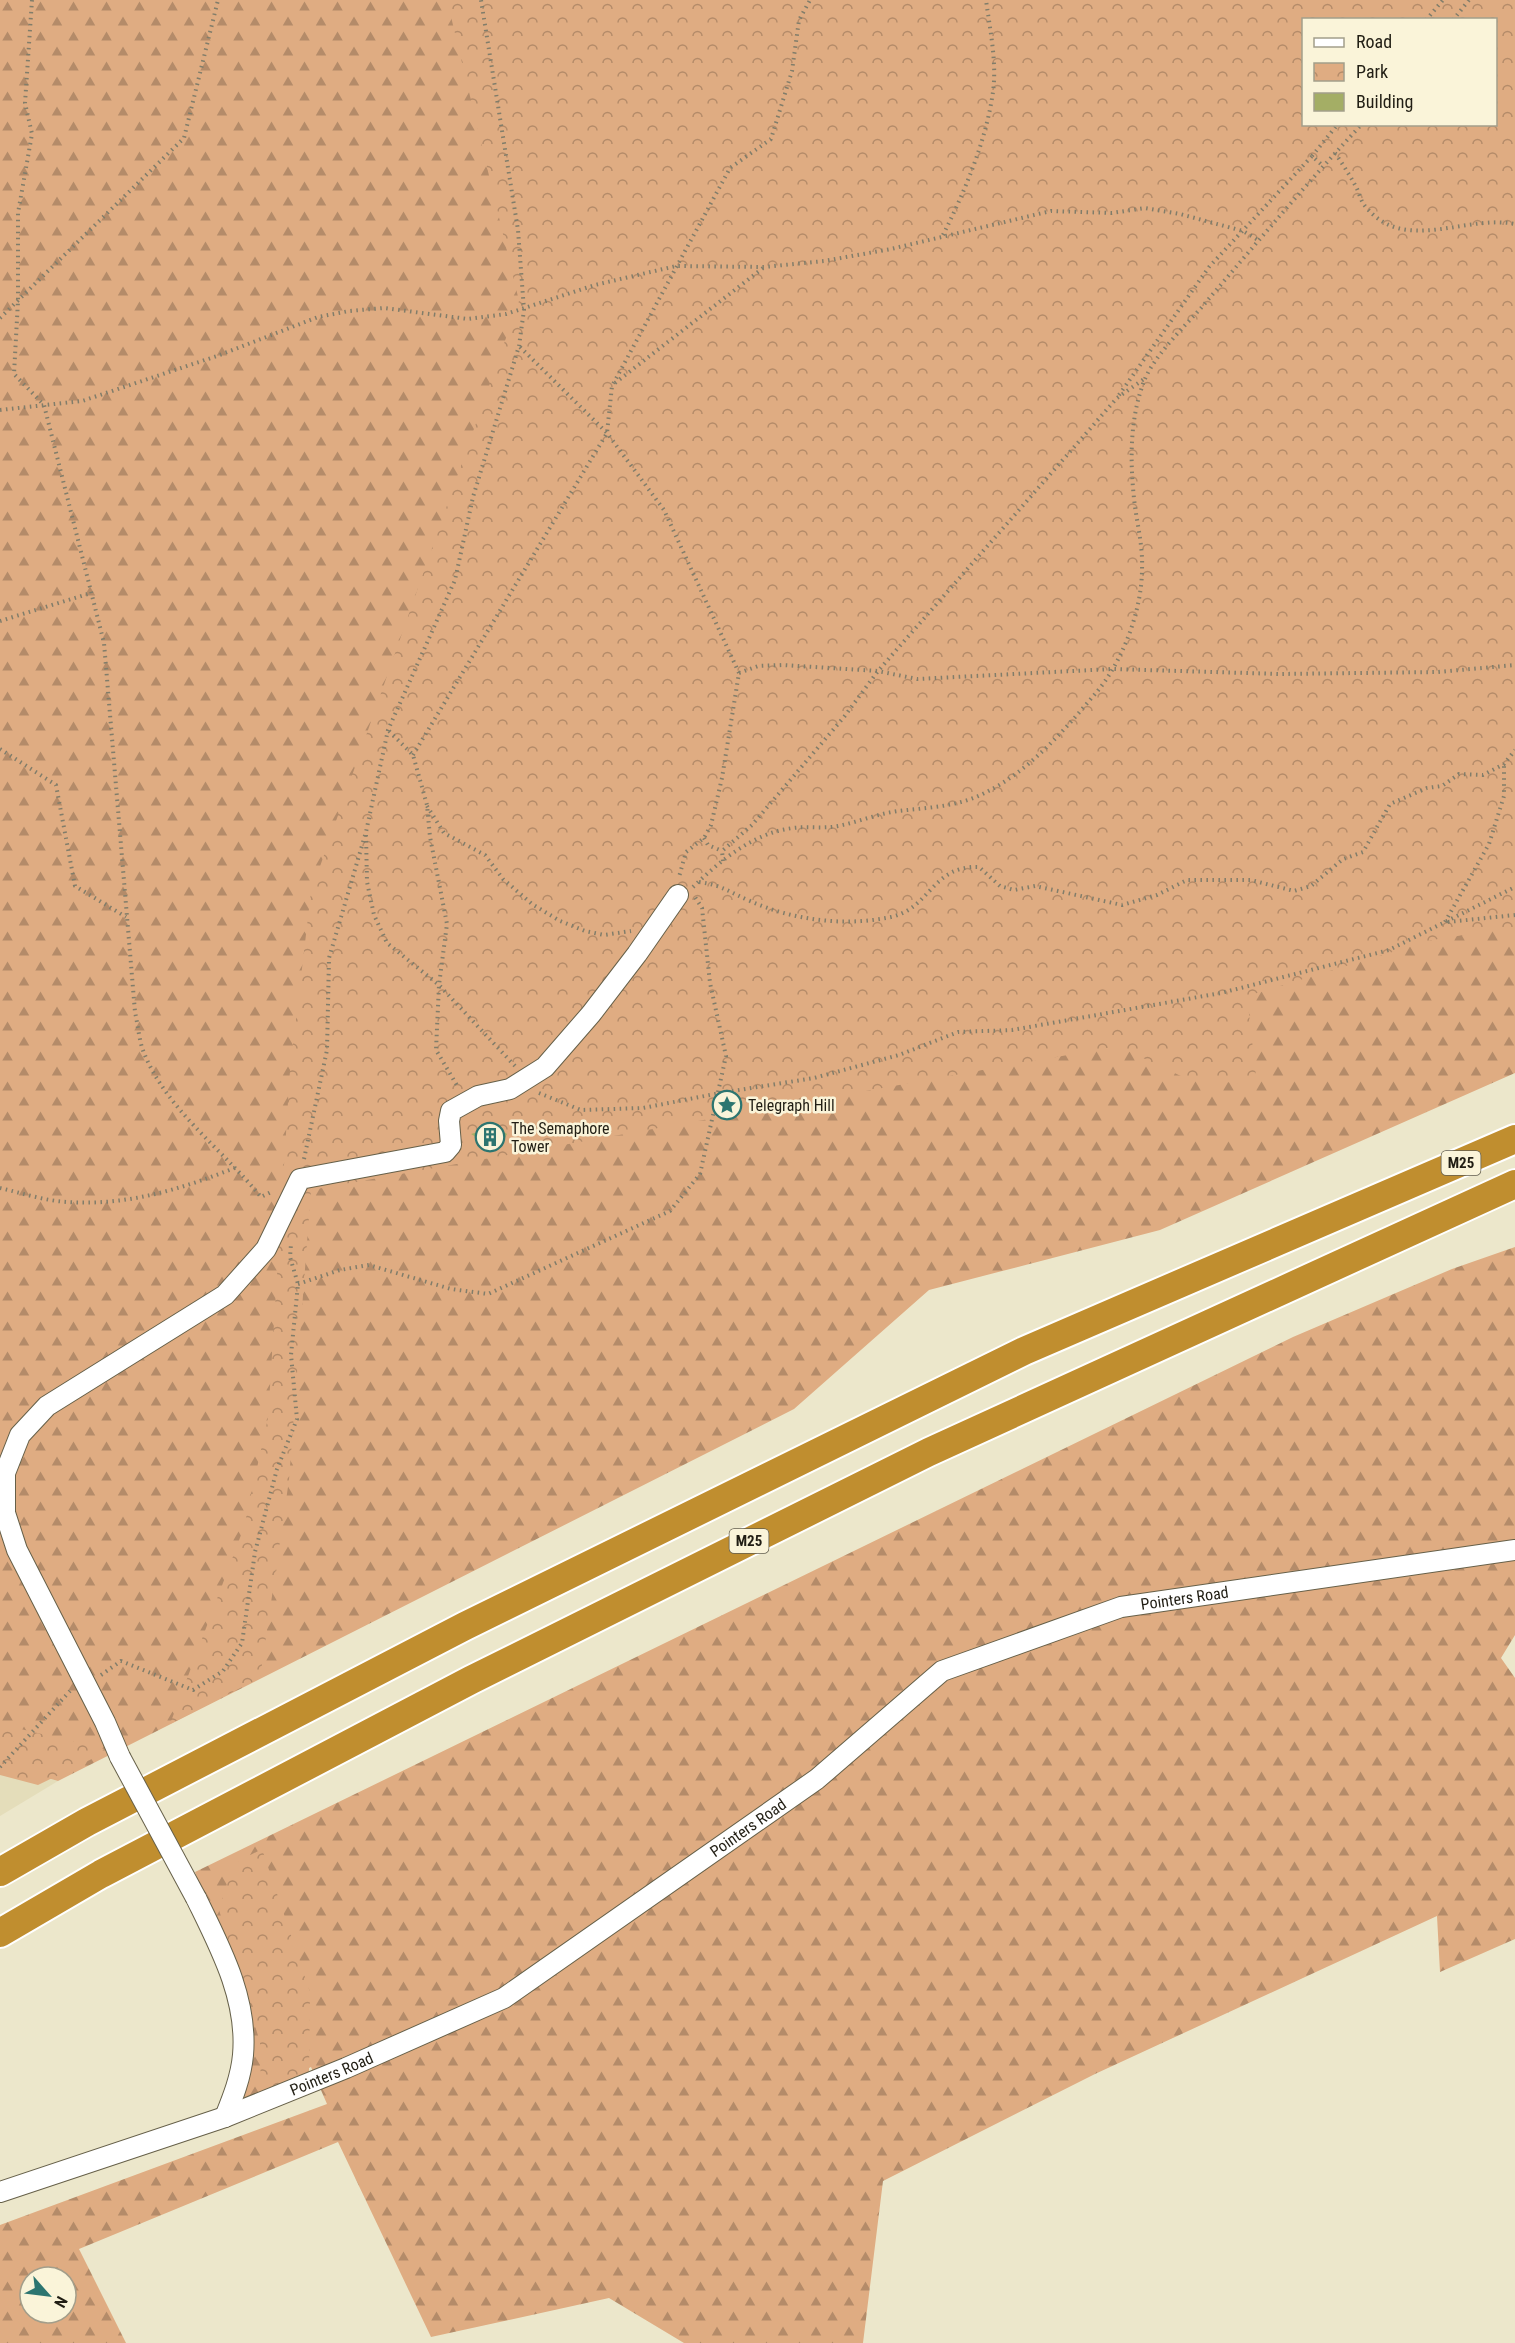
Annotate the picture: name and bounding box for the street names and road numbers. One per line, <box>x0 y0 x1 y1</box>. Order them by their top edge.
road number: M25 <box>1442 1151 1480 1175</box>
road number: M25 <box>730 1529 768 1553</box>
street label: Pointers Road <box>1139 1582 1230 1614</box>
street label: Pointers Road <box>706 1794 789 1861</box>
street label: Pointers Road <box>287 2048 376 2099</box>

